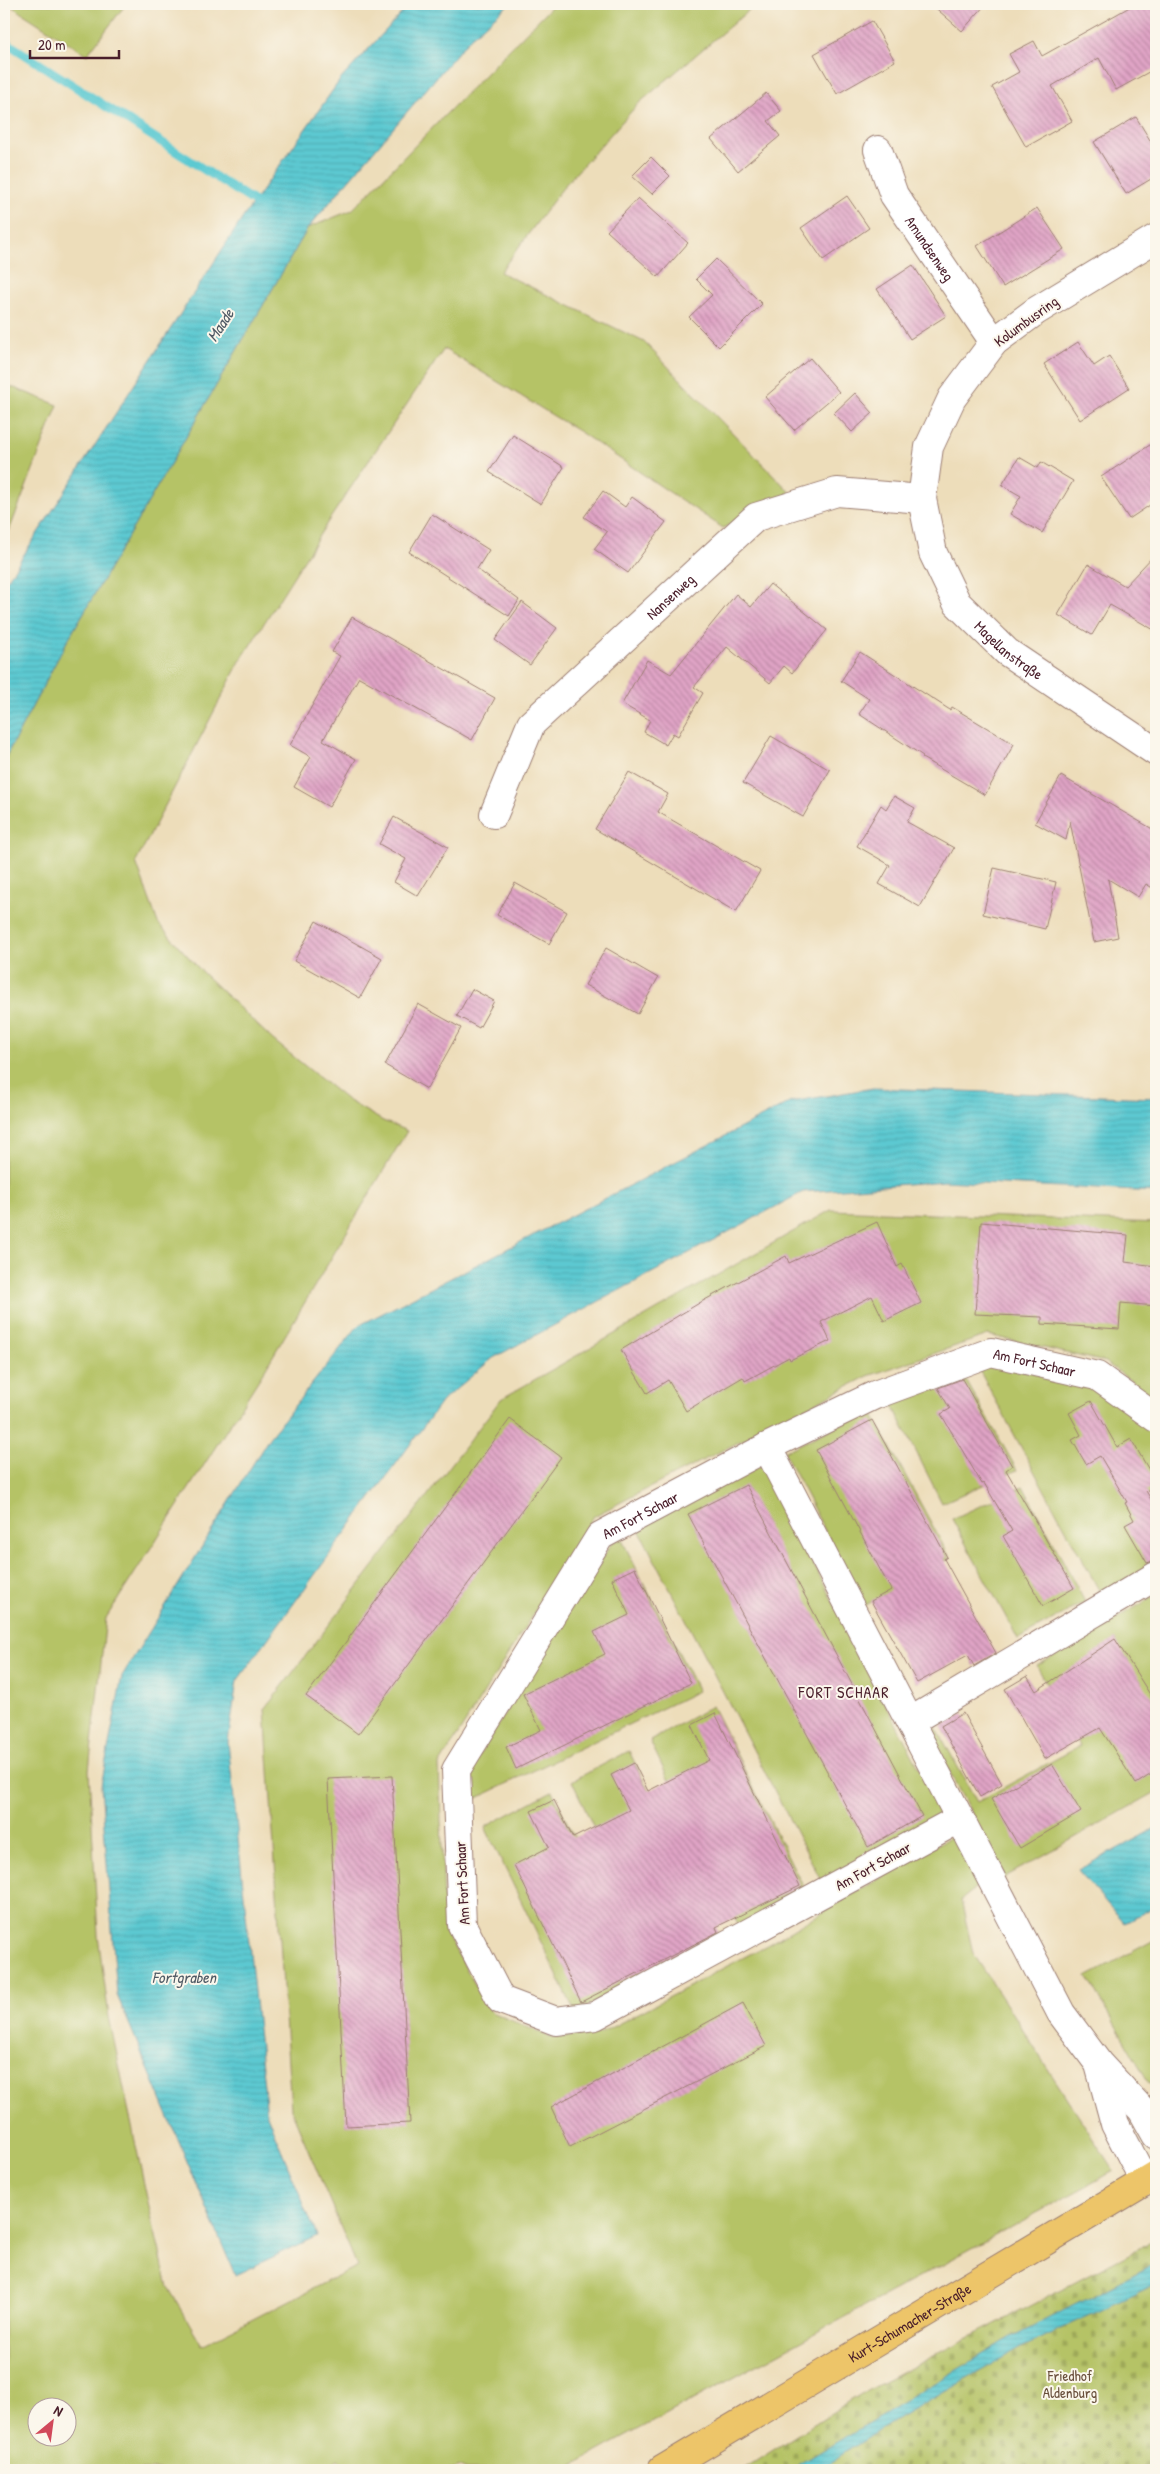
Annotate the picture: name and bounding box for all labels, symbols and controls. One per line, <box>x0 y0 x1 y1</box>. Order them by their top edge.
scale bar <box>30 28 119 60</box>
text: 20 m <box>38 34 65 55</box>
street label: Amundsenweg <box>901 211 960 285</box>
street label: Kolumbusring <box>990 290 1063 351</box>
water label: Maade <box>201 304 239 346</box>
street label: Nansenweg <box>641 568 699 624</box>
street label: Magellanstraße <box>970 616 1048 684</box>
street label: Am Fort Schaar <box>991 1342 1078 1381</box>
street label: Am Fort Schaar <box>598 1486 682 1544</box>
district label: FORT SCHAAR <box>798 1681 889 1703</box>
street label: Am Fort Schaar <box>831 1836 915 1895</box>
street label: Am Fort Schaar <box>449 1841 475 1925</box>
water label: Fortgraben <box>152 1966 218 1988</box>
street label: Kurt-Schumacher-Straße <box>844 2278 975 2367</box>
park label: Friedhof Aldenburg <box>1043 2365 1098 2403</box>
north arrow <box>28 2396 78 2446</box>
text: N <box>51 2400 67 2421</box>

